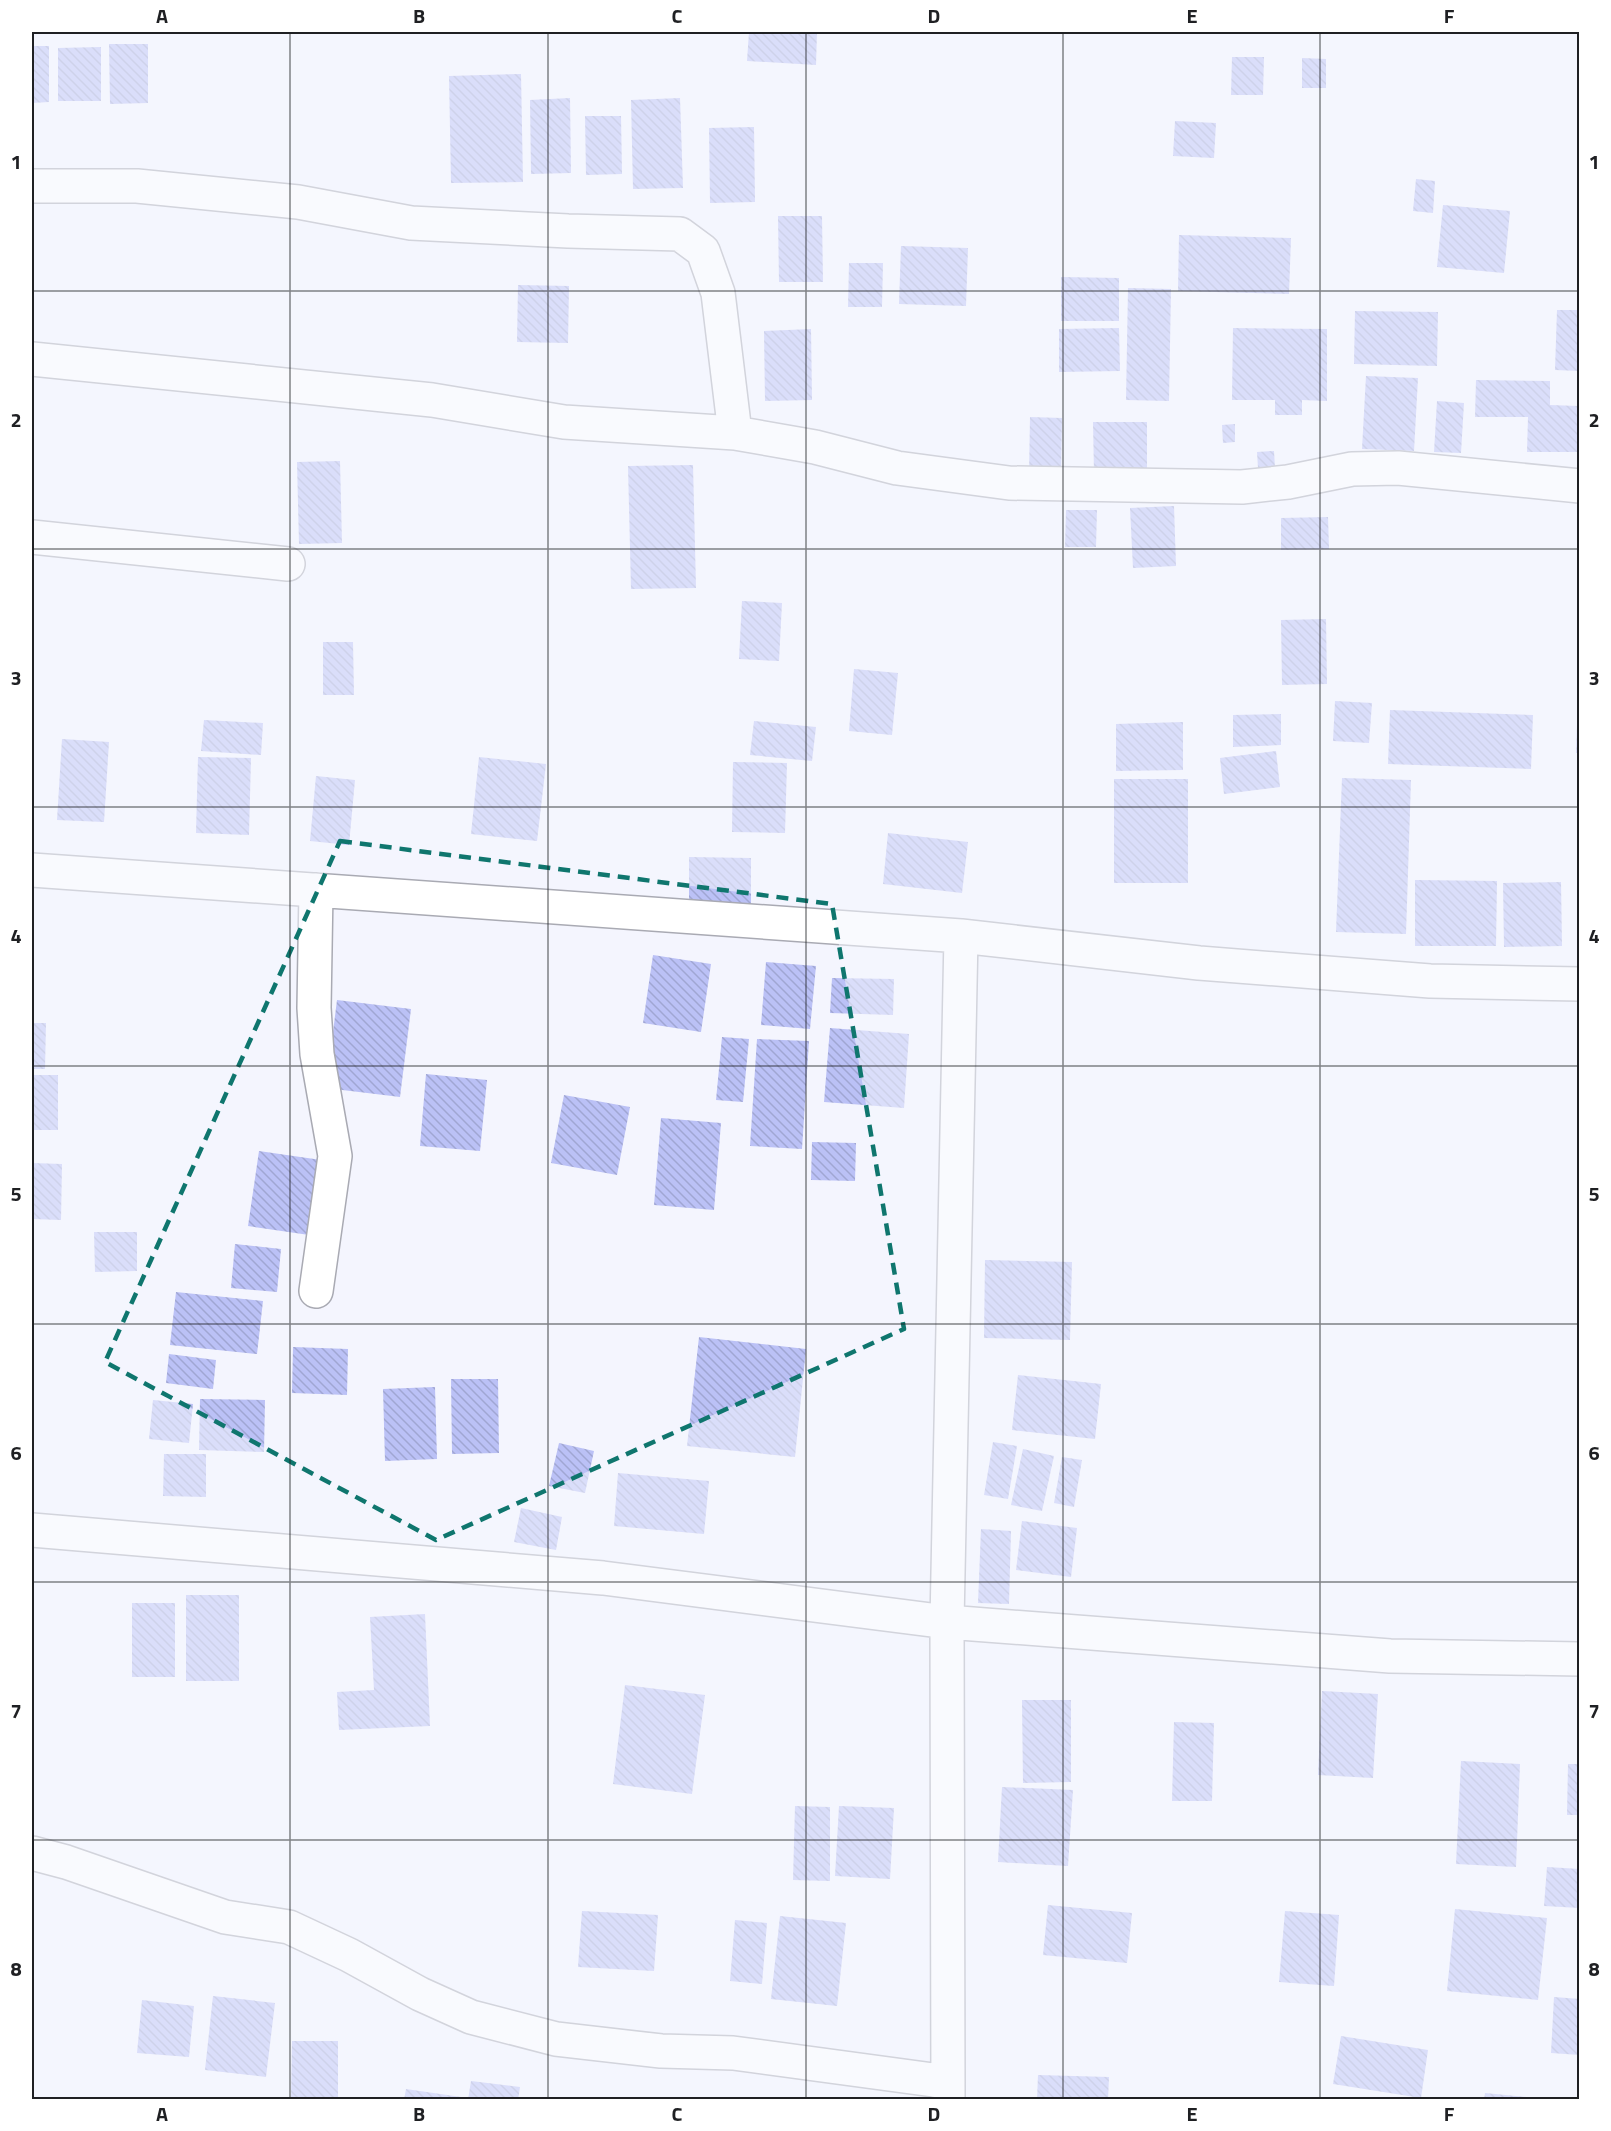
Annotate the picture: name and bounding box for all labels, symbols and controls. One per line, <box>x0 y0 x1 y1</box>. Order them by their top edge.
text: A <box>156 0 168 31</box>
text: B <box>413 0 425 31</box>
text: C <box>672 0 683 31</box>
text: D <box>928 0 940 31</box>
text: E <box>1186 0 1198 31</box>
text: F <box>1444 0 1455 31</box>
text: 1 <box>10 146 22 177</box>
text: 1 <box>1588 146 1600 177</box>
text: 2 <box>10 404 22 435</box>
text: 2 <box>1588 404 1600 435</box>
text: 3 <box>10 662 22 693</box>
text: 3 <box>1588 662 1600 693</box>
text: 4 <box>10 920 22 951</box>
text: 4 <box>1588 920 1600 951</box>
text: 5 <box>10 1178 22 1209</box>
text: 5 <box>1588 1178 1600 1209</box>
text: 6 <box>10 1437 22 1468</box>
text: 6 <box>1588 1437 1600 1468</box>
text: 7 <box>10 1695 22 1726</box>
text: 7 <box>1588 1695 1600 1726</box>
text: 8 <box>10 1953 22 1984</box>
text: 8 <box>1588 1953 1600 1984</box>
text: A <box>156 2098 168 2129</box>
text: B <box>413 2098 425 2129</box>
text: C <box>672 2098 683 2129</box>
text: D <box>928 2098 940 2129</box>
text: E <box>1186 2098 1198 2129</box>
text: F <box>1444 2098 1455 2129</box>

